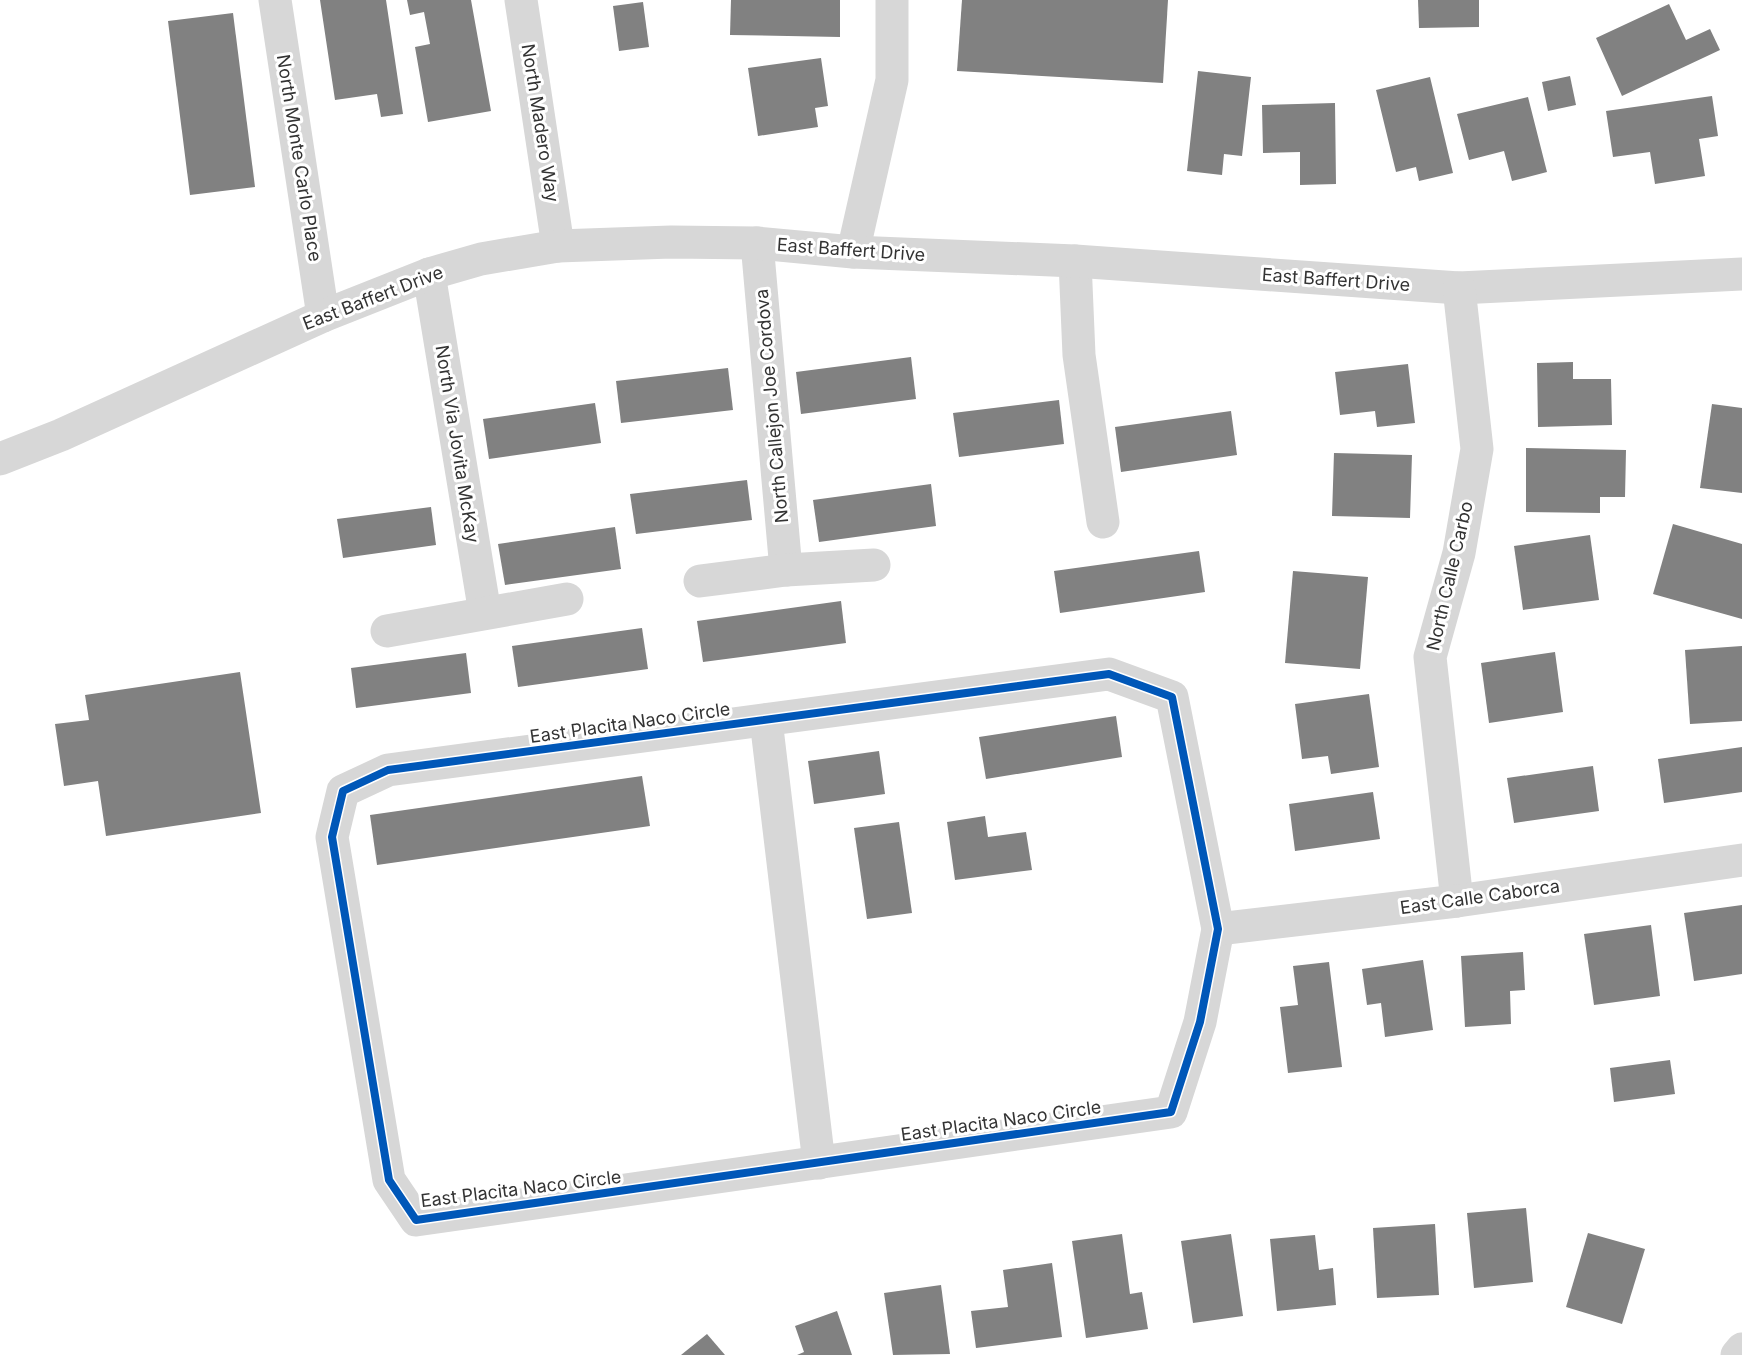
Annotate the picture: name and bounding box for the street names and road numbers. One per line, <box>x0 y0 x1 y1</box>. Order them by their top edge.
street label: North Madero Way <box>518 42 563 204</box>
street label: North Monte Carlo Place <box>273 53 326 263</box>
street label: East Baffert Drive <box>776 234 926 265</box>
street label: East Baffert Drive <box>300 261 446 334</box>
street label: East Baffert Drive <box>1261 264 1411 295</box>
street label: North Callejon Joe Cordova <box>751 288 792 524</box>
street label: North Via Jovita McKay <box>431 344 483 544</box>
street label: North Calle Carbo <box>1422 499 1477 653</box>
street label: East Placita Naco Circle <box>528 698 731 747</box>
street label: East Calle Caborca <box>1399 875 1561 918</box>
street label: East Placita Naco Circle <box>899 1096 1102 1145</box>
street label: East Placita Naco Circle <box>419 1166 622 1211</box>

